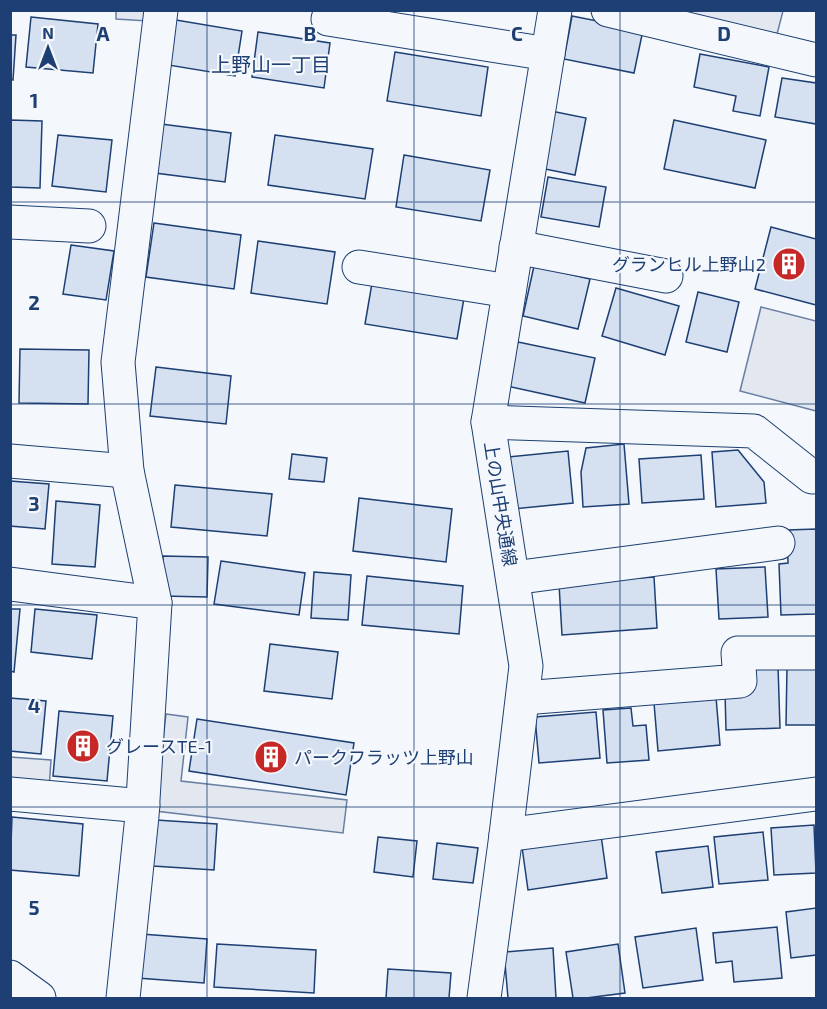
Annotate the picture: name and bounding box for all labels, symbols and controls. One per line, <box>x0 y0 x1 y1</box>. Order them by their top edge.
north arrow <box>18 18 78 78</box>
text: A <box>96 21 110 45</box>
text: B <box>304 21 316 45</box>
text: C <box>511 21 523 45</box>
text: D <box>717 21 731 45</box>
text: N <box>42 23 54 42</box>
district label: 上野山一丁目 <box>211 52 331 76</box>
text: 1 <box>30 88 38 112</box>
building icon: グランヒル上野山2 <box>771 246 807 282</box>
place label: グランヒル上野山2 <box>612 253 766 275</box>
text: 2 <box>28 290 40 314</box>
street label: 上の山中央通線 <box>480 440 522 568</box>
text: 3 <box>28 491 40 515</box>
text: 4 <box>28 693 41 717</box>
building icon: グレースTE-1 <box>65 728 101 764</box>
place label: グレースTE-1 <box>106 735 212 757</box>
building icon: パークフラッツ上野山 <box>253 739 289 775</box>
place label: パークフラッツ上野山 <box>294 746 474 768</box>
text: 5 <box>28 895 40 919</box>

